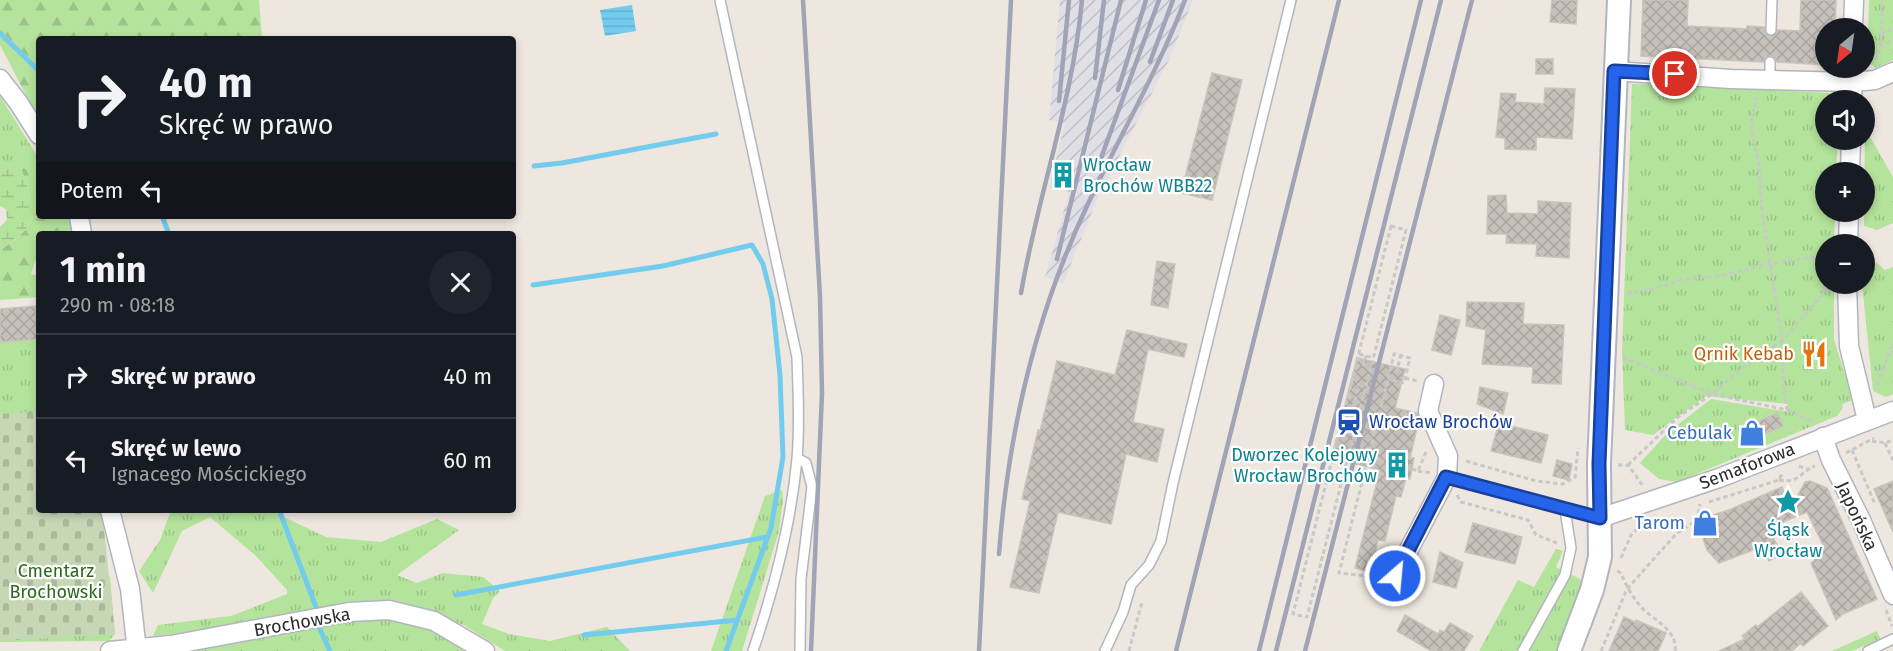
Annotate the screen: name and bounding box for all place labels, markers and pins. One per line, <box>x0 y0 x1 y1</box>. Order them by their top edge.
pin <box>1649 48 1700 99</box>
place label: Wrocław Brochów WBB22 <box>1083 154 1213 197</box>
building icon: Wrocław Brochów WBB22 <box>1048 160 1078 190</box>
restaurant icon: Qrnik Kebab <box>1799 339 1829 369</box>
place label: Qrnik Kebab <box>1694 343 1794 365</box>
station icon: Wrocław Brochów <box>1334 407 1364 437</box>
place label: Wrocław Brochów <box>1369 411 1512 433</box>
shop icon: Cebulak <box>1737 418 1767 448</box>
place label: Cebulak <box>1667 422 1733 444</box>
place label: Dworzec Kolejowy Wrocław Brochów <box>1231 444 1377 487</box>
building icon: Dworzec Kolejowy Wrocław Brochów <box>1382 450 1412 480</box>
place icon: Śląsk Wrocław <box>1773 487 1803 517</box>
shop icon: Tarom <box>1690 508 1720 538</box>
place label: Tarom <box>1634 512 1685 534</box>
place label: Śląsk Wrocław <box>1754 518 1822 562</box>

